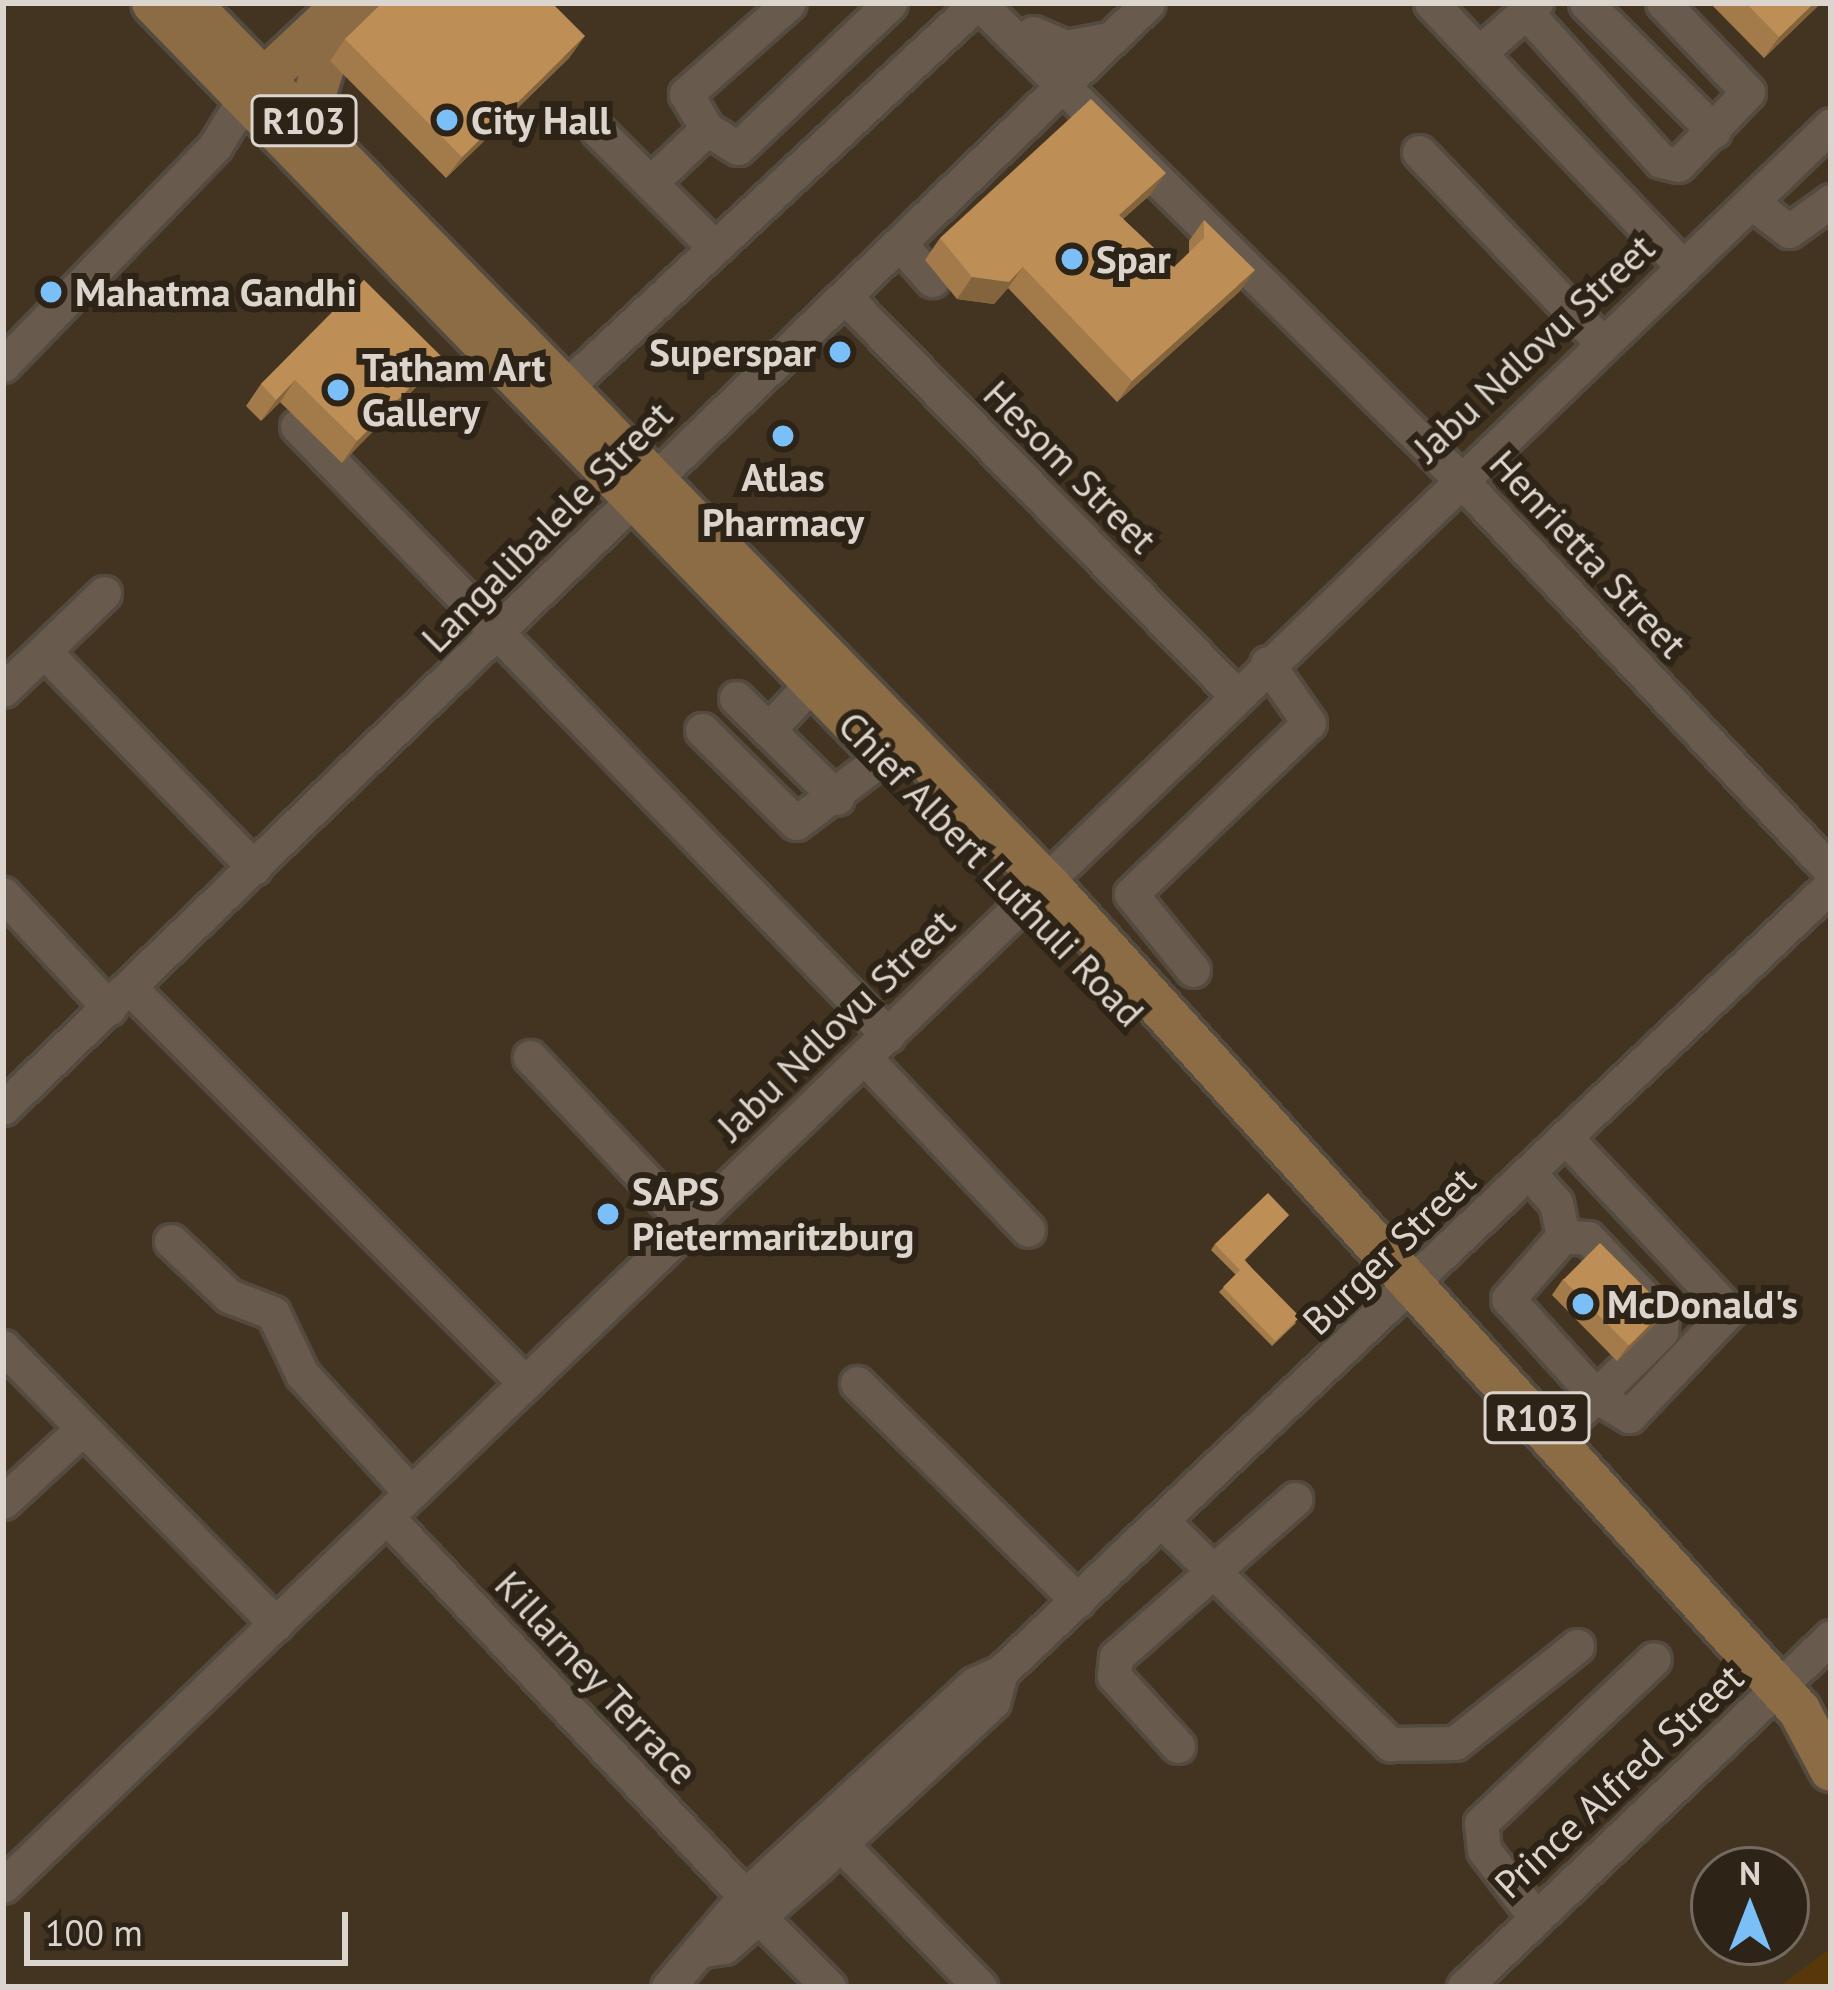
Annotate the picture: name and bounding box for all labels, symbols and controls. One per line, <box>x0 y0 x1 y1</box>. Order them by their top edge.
road number: R103 <box>250 91 358 151</box>
place label: City Hall <box>471 97 612 143</box>
marker: City Hall <box>434 107 460 133</box>
street label: Jabu Ndlovu Street <box>1404 224 1664 472</box>
place label: Spar <box>1096 236 1171 282</box>
marker: Spar <box>1059 246 1085 272</box>
place label: Mahatma Gandhi <box>75 269 357 315</box>
marker: Mahatma Gandhi <box>38 279 64 305</box>
place label: Superspar <box>649 329 816 375</box>
marker: Superspar <box>827 339 853 365</box>
place label: Tatham Art Gallery <box>362 345 547 436</box>
street label: Hesom Street <box>974 371 1166 563</box>
marker: Tatham Art Gallery <box>325 377 351 403</box>
street label: Langalibalele Street <box>412 392 682 662</box>
marker: Atlas Pharmacy <box>770 423 796 449</box>
street label: Henrietta Street <box>1480 441 1696 667</box>
place label: Atlas Pharmacy <box>702 455 864 546</box>
street label: Chief Albert Luthuli Road <box>828 701 1154 1037</box>
street label: Jabu Ndlovu Street <box>708 900 964 1150</box>
street label: Burger Street <box>1293 1157 1485 1345</box>
place label: SAPS Pietermaritzburg <box>632 1169 914 1260</box>
marker: SAPS Pietermaritzburg <box>595 1201 621 1227</box>
place label: McDonald's <box>1607 1281 1798 1327</box>
marker: McDonald's <box>1570 1291 1596 1317</box>
road number: R103 <box>1483 1388 1591 1448</box>
street label: Killarney Terrace <box>484 1561 708 1795</box>
street label: Prince Alfred Street <box>1485 1654 1753 1908</box>
north arrow <box>1690 1846 1810 1966</box>
text: N <box>1739 1851 1761 1894</box>
scale bar <box>30 1888 354 1962</box>
text: 100 m <box>45 1909 143 1956</box>

